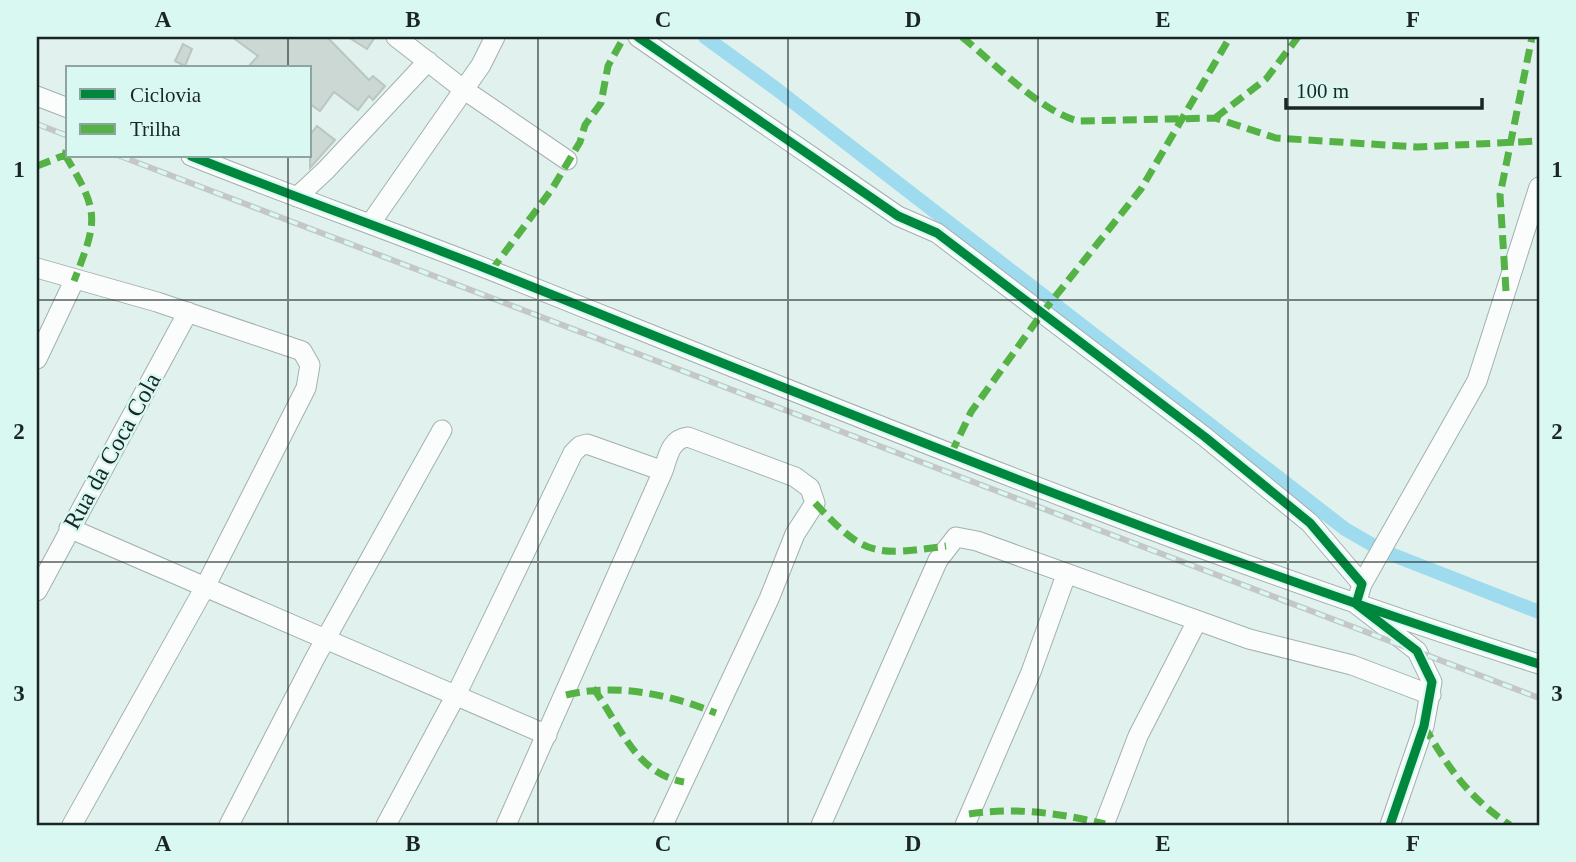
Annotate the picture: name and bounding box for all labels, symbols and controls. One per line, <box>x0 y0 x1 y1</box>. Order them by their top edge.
text: A <box>155 7 172 32</box>
text: B <box>405 7 421 32</box>
text: C <box>655 7 671 32</box>
text: D <box>905 7 921 32</box>
text: E <box>1155 7 1171 32</box>
text: F <box>1406 7 1420 32</box>
legend <box>66 66 312 158</box>
scale bar <box>1286 66 1482 110</box>
text: 100 m <box>1296 79 1349 103</box>
text: Ciclovia <box>130 83 202 107</box>
text: Trilha <box>130 117 181 141</box>
text: 1 <box>13 157 25 182</box>
text: 1 <box>1551 157 1563 182</box>
street label: Rua da Coca Cola <box>58 368 166 533</box>
text: 2 <box>13 419 25 444</box>
text: 2 <box>1551 419 1563 444</box>
text: 3 <box>13 681 25 706</box>
text: 3 <box>1551 681 1563 706</box>
text: A <box>155 831 172 856</box>
text: B <box>405 831 421 856</box>
text: C <box>655 831 671 856</box>
text: D <box>905 831 921 856</box>
text: E <box>1155 831 1171 856</box>
text: F <box>1406 831 1420 856</box>

